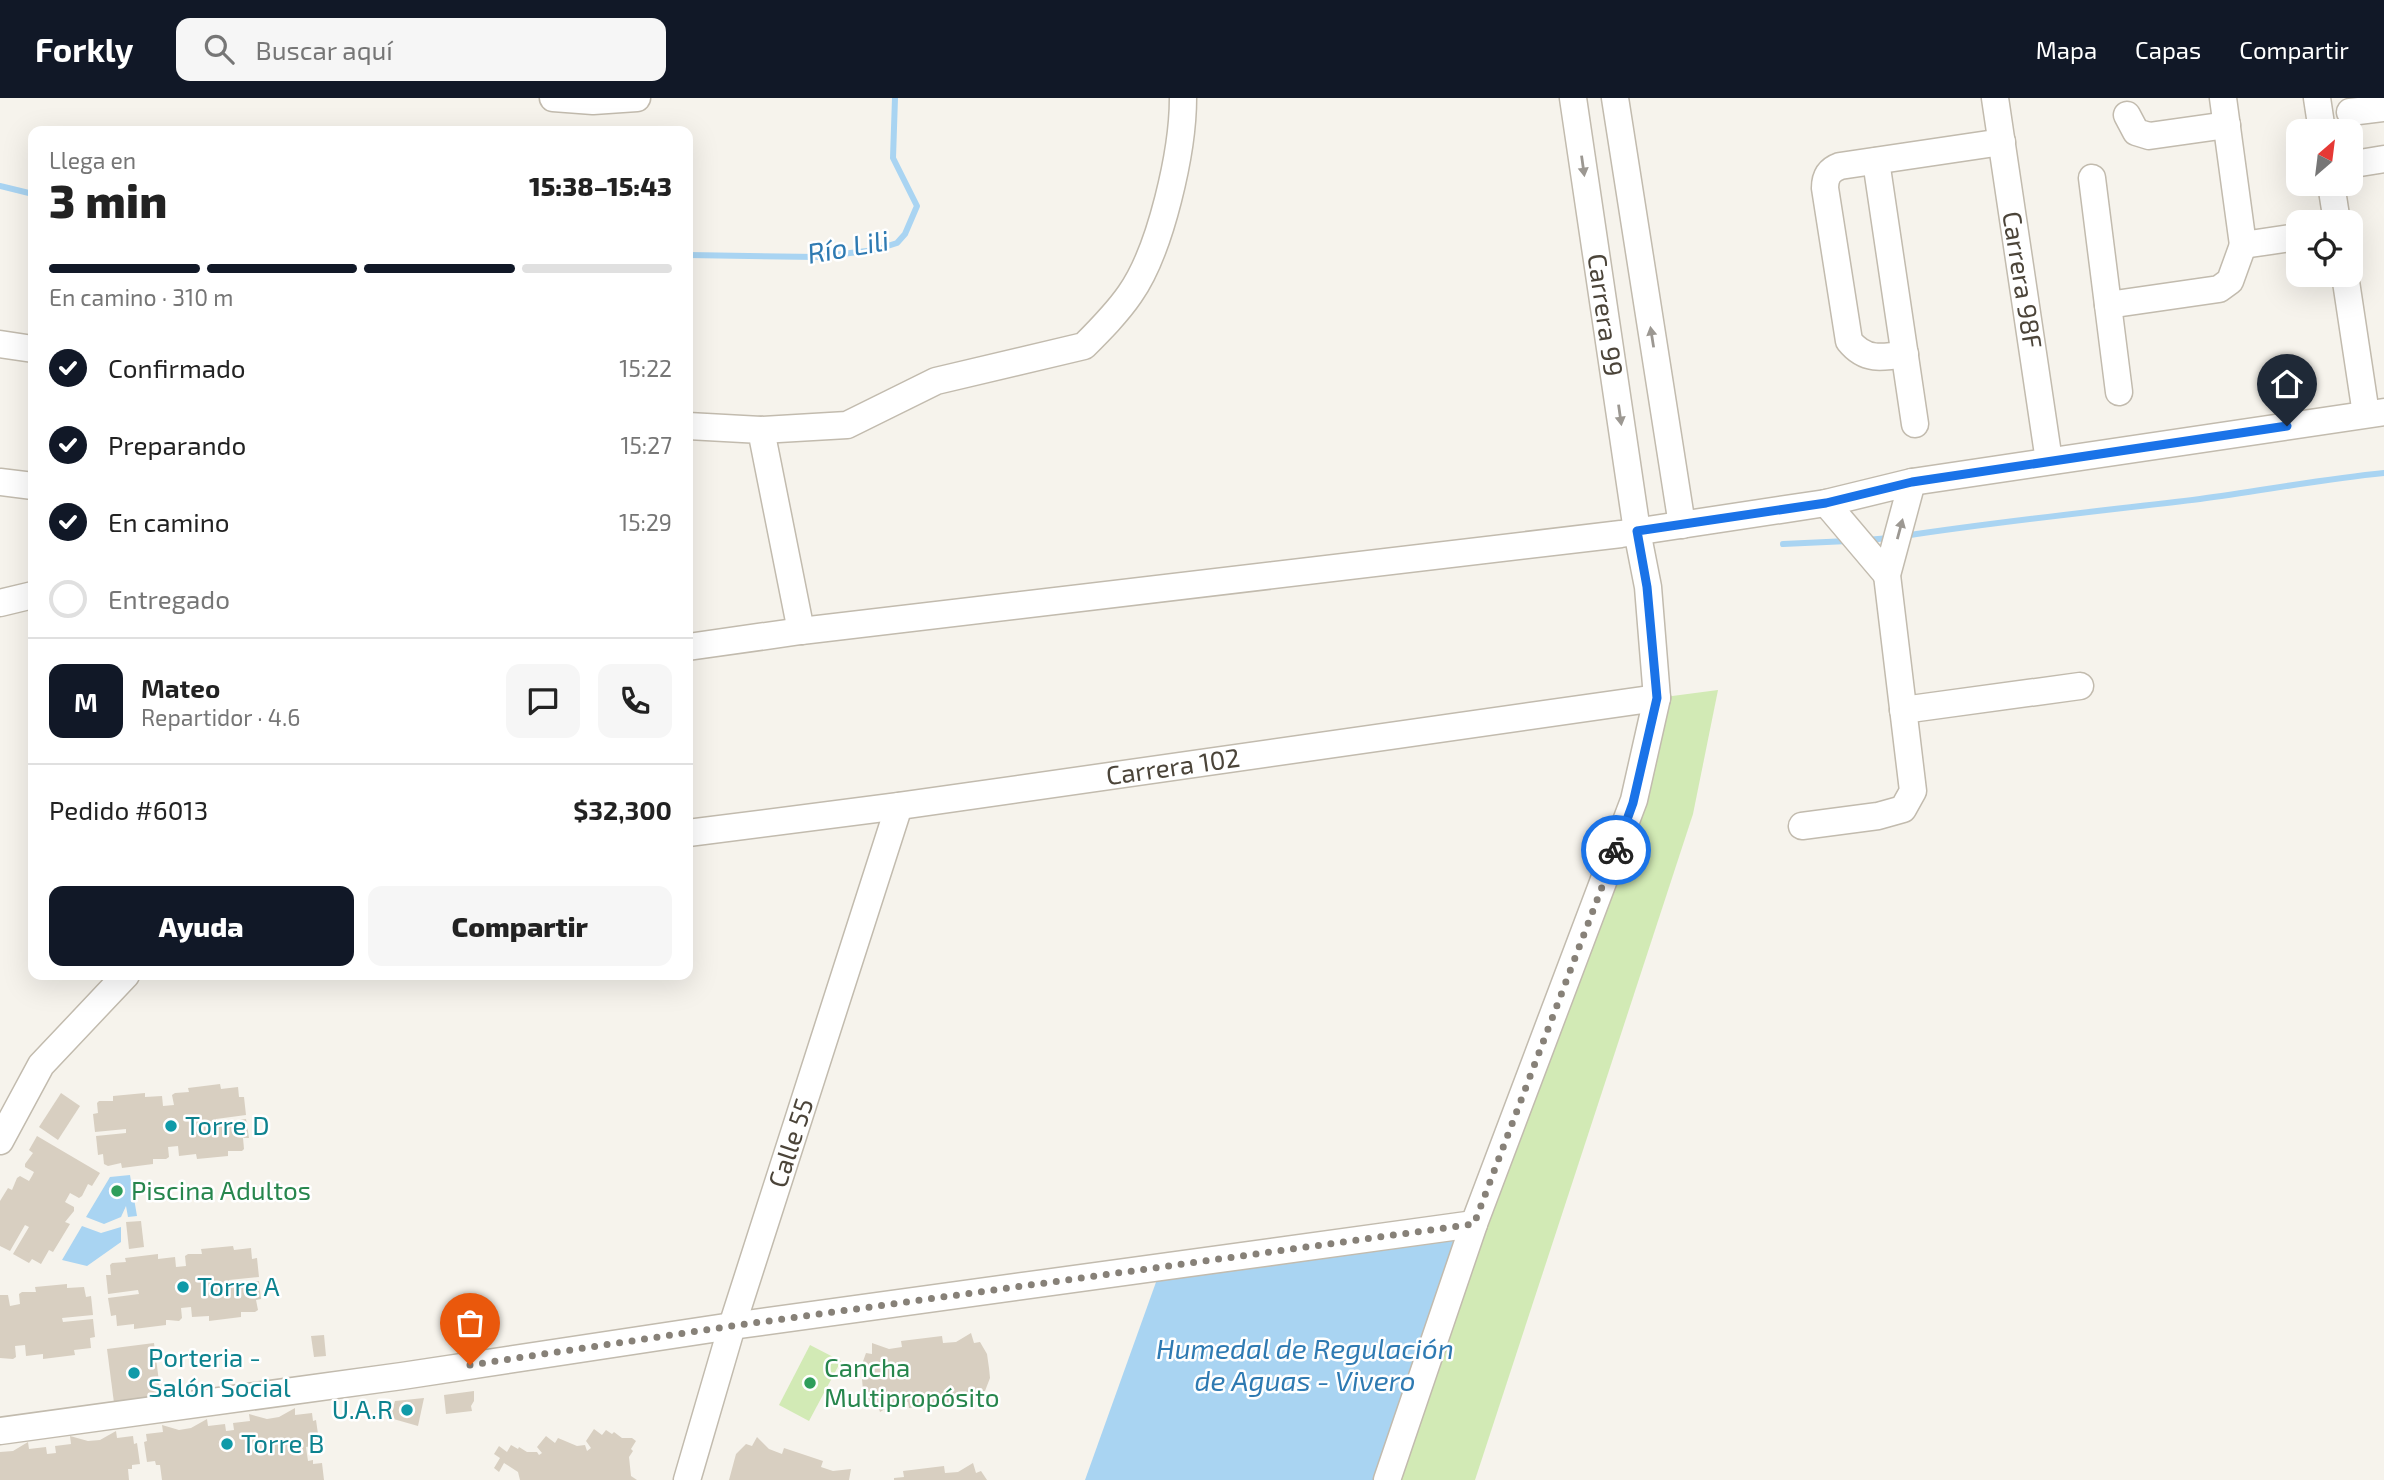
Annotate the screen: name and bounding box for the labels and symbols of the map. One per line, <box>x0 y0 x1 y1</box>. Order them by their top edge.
north arrow <box>2286 119 2362 196</box>
one-way arrow <box>1578 155 1589 177</box>
street label: Carrera 98F <box>1997 209 2050 351</box>
water label: Río Lili <box>804 222 891 270</box>
street label: Carrera 99 <box>1583 251 1630 378</box>
one-way arrow <box>1646 326 1657 348</box>
pin <box>2257 354 2317 426</box>
one-way arrow <box>1614 404 1625 426</box>
one-way arrow <box>1895 518 1906 540</box>
street label: Carrera 102 <box>1104 741 1242 790</box>
courier <box>1581 815 1651 885</box>
street label: Calle 55 <box>761 1094 819 1191</box>
place label: Torre D <box>185 1109 270 1140</box>
marker: Torre D <box>163 1118 179 1134</box>
place label: Piscina Adultos <box>131 1174 311 1205</box>
marker: Piscina Adultos <box>109 1183 125 1199</box>
place label: Torre A <box>197 1270 280 1301</box>
marker: Torre A <box>175 1279 191 1295</box>
pin <box>440 1293 500 1365</box>
water label: Humedal de Regulación de Aguas - Vivero <box>1156 1331 1454 1397</box>
place label: Porteria - Salón Social <box>148 1341 291 1402</box>
place label: Cancha Multipropósito <box>824 1351 1000 1412</box>
marker: Porteria - Salón Social <box>126 1365 142 1381</box>
marker: Cancha Multipropósito <box>802 1375 818 1391</box>
place label: U.A.R <box>332 1393 393 1424</box>
marker: U.A.R <box>399 1402 415 1418</box>
place label: Torre B <box>241 1427 324 1458</box>
marker: Torre B <box>219 1436 235 1452</box>

